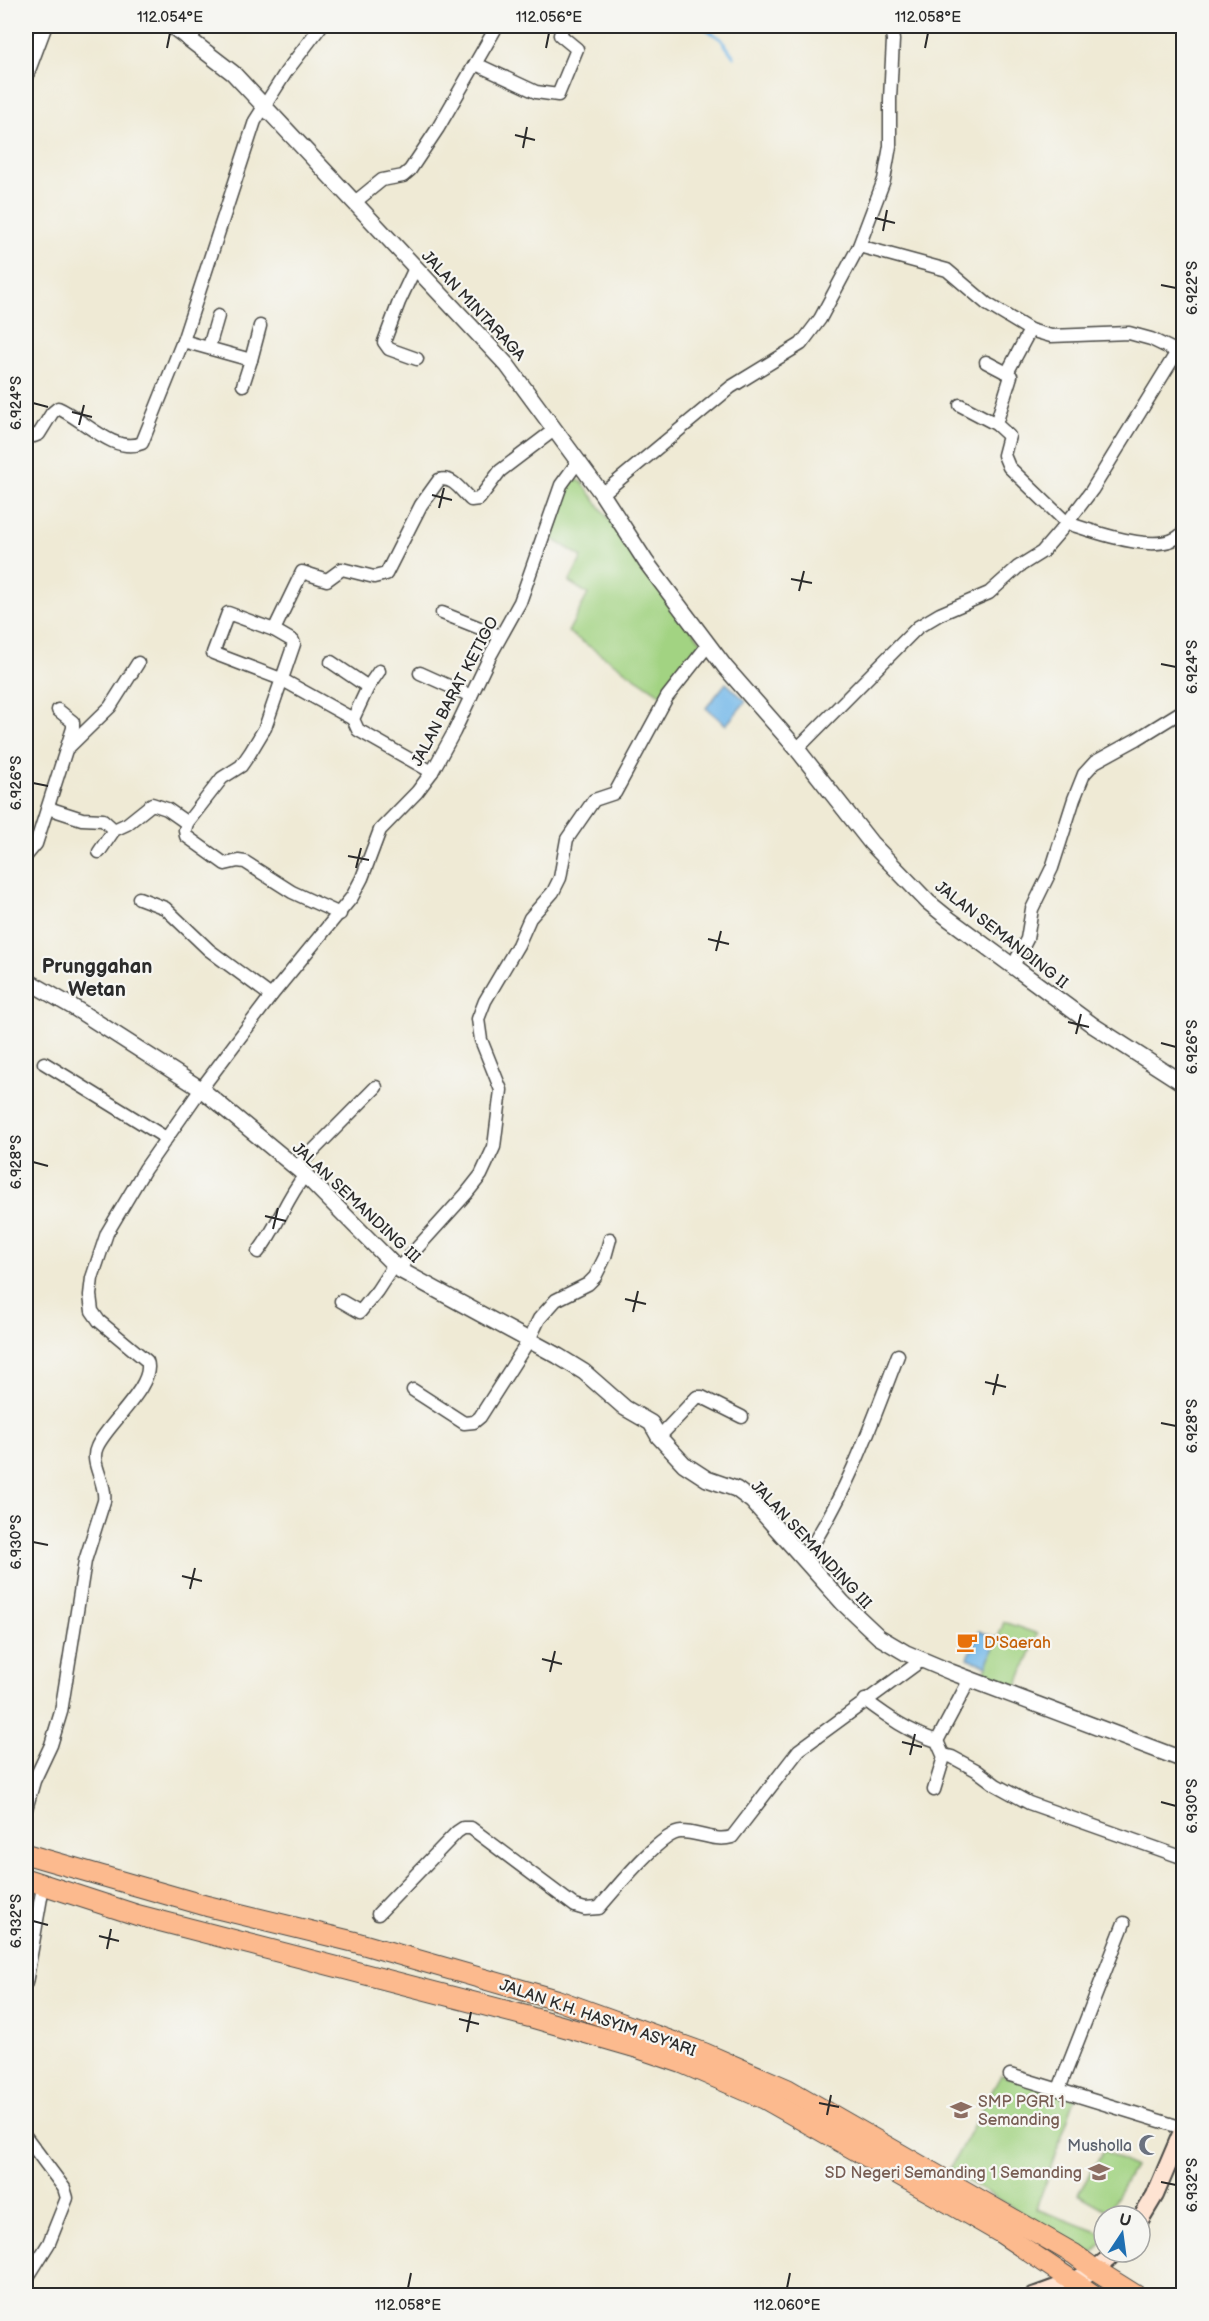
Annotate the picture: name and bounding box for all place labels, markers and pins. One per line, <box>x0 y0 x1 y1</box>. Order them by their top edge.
cafe icon: D'Saerah <box>955 1630 979 1654</box>
place label: D'Saerah <box>984 1634 1051 1653</box>
place label: SMP PGRI 1 Semanding <box>978 2093 1065 2130</box>
school or university icon: SMP PGRI 1 Semanding <box>949 2098 973 2122</box>
mosque icon: Musholla <box>1137 2133 1161 2157</box>
place label: Musholla <box>1067 2137 1132 2156</box>
school or university icon: SD Negeri Semanding 1 Semanding <box>1087 2160 1111 2184</box>
place label: SD Negeri Semanding 1 Semanding <box>825 2164 1082 2183</box>

